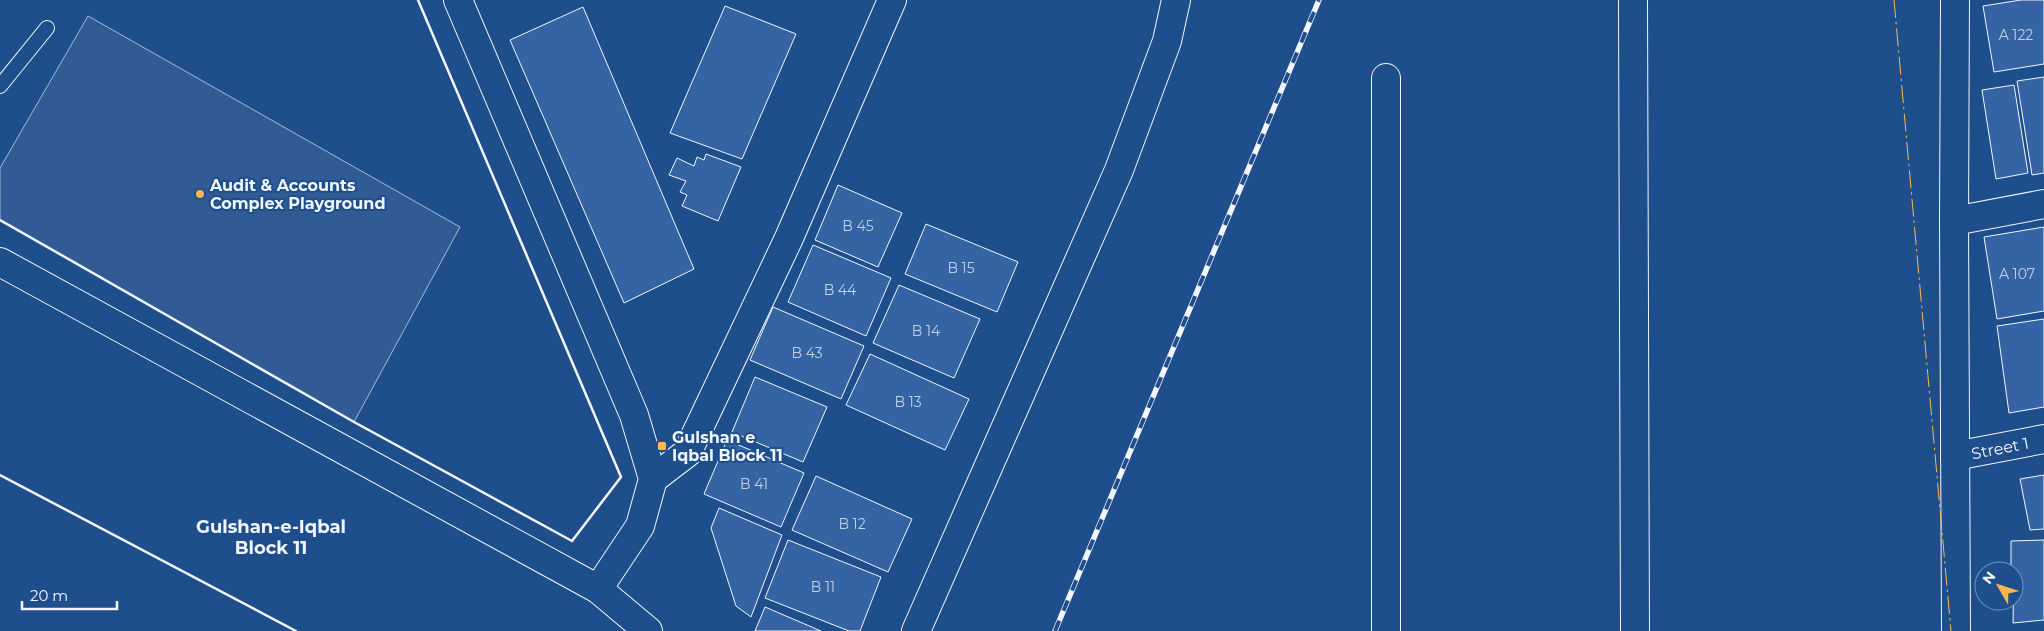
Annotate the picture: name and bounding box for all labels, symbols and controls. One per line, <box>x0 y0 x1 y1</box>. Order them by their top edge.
house number: A 122 <box>1999 26 2033 44</box>
place label: Audit & Accounts Complex Playground <box>209 176 386 213</box>
marker: Audit & Accounts Complex Playground <box>194 188 206 200</box>
house number: B 45 <box>842 217 874 235</box>
house number: B 15 <box>947 259 975 277</box>
house number: A 107 <box>1999 265 2035 283</box>
house number: B 44 <box>824 281 857 299</box>
house number: B 14 <box>912 322 941 340</box>
house number: B 43 <box>791 344 823 362</box>
house number: B 13 <box>894 393 922 411</box>
place label: Gulshan e Iqbal Block 11 <box>672 428 783 465</box>
street label: Street 1 <box>1970 434 2031 463</box>
marker: Gulshan e Iqbal Block 11 <box>656 440 668 452</box>
house number: B 41 <box>740 475 768 493</box>
house number: B 12 <box>838 515 866 533</box>
district label: Gulshan-e-Iqbal Block 11 <box>196 516 346 559</box>
north arrow <box>1974 561 2024 611</box>
text: N <box>1978 568 1999 588</box>
scale bar <box>22 578 118 610</box>
house number: B 11 <box>811 578 835 596</box>
text: 20 m <box>30 586 68 605</box>

